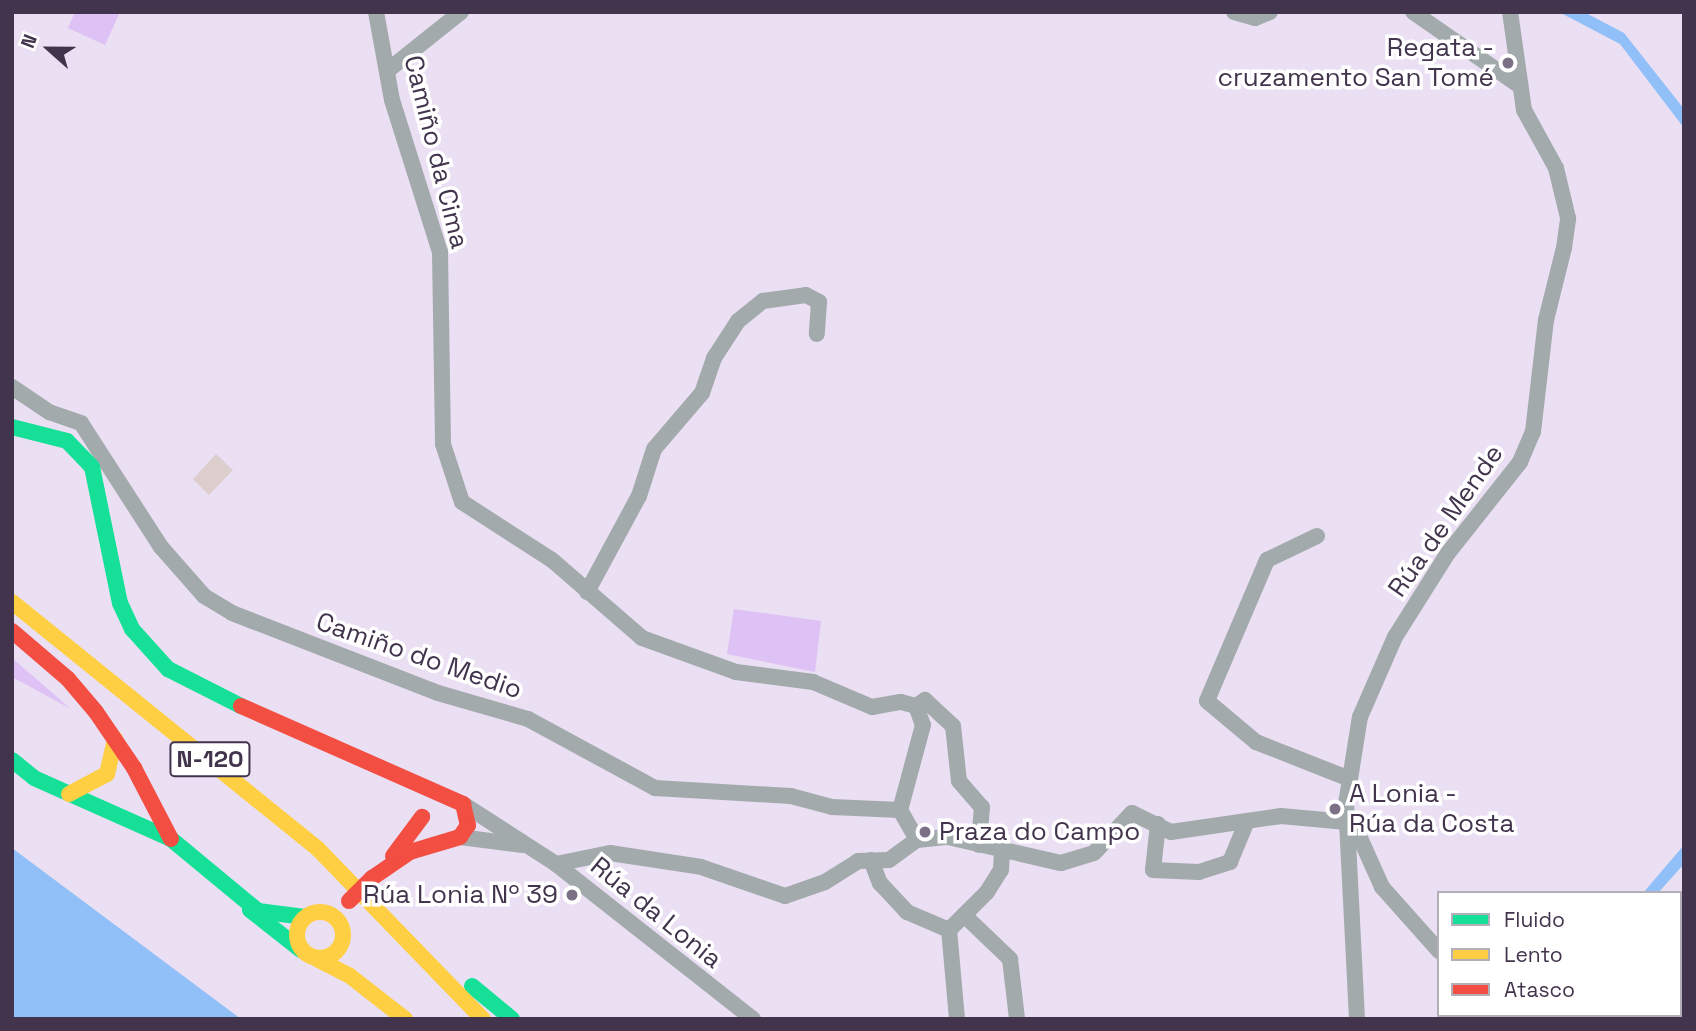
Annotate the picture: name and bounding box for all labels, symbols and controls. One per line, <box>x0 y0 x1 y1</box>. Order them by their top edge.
north arrow <box>14 14 84 84</box>
text: N <box>15 31 43 52</box>
place label: Regata - cruzamento San Tomé <box>1217 32 1494 94</box>
street label: Camiño da Cima <box>397 52 475 252</box>
marker: Regata - cruzamento San Tomé <box>1500 55 1516 71</box>
street label: Rúa de Mende <box>1382 439 1510 603</box>
street label: Camiño do Medio <box>312 606 526 706</box>
road number: N-120 <box>168 738 252 780</box>
place label: A Lonia - Rúa da Costa <box>1349 778 1514 840</box>
marker: A Lonia - Rúa da Costa <box>1327 801 1343 817</box>
place label: Praza do Campo <box>939 816 1140 848</box>
marker: Praza do Campo <box>917 824 933 840</box>
street label: Rúa da Lonia <box>584 851 728 975</box>
place label: Rúa Lonia Nº 39 <box>363 879 558 911</box>
marker: Rúa Lonia Nº 39 <box>564 887 580 903</box>
legend <box>1437 891 1682 1017</box>
text: Fluido <box>1504 906 1565 933</box>
text: Lento <box>1504 941 1563 968</box>
text: Atasco <box>1504 976 1575 1003</box>

